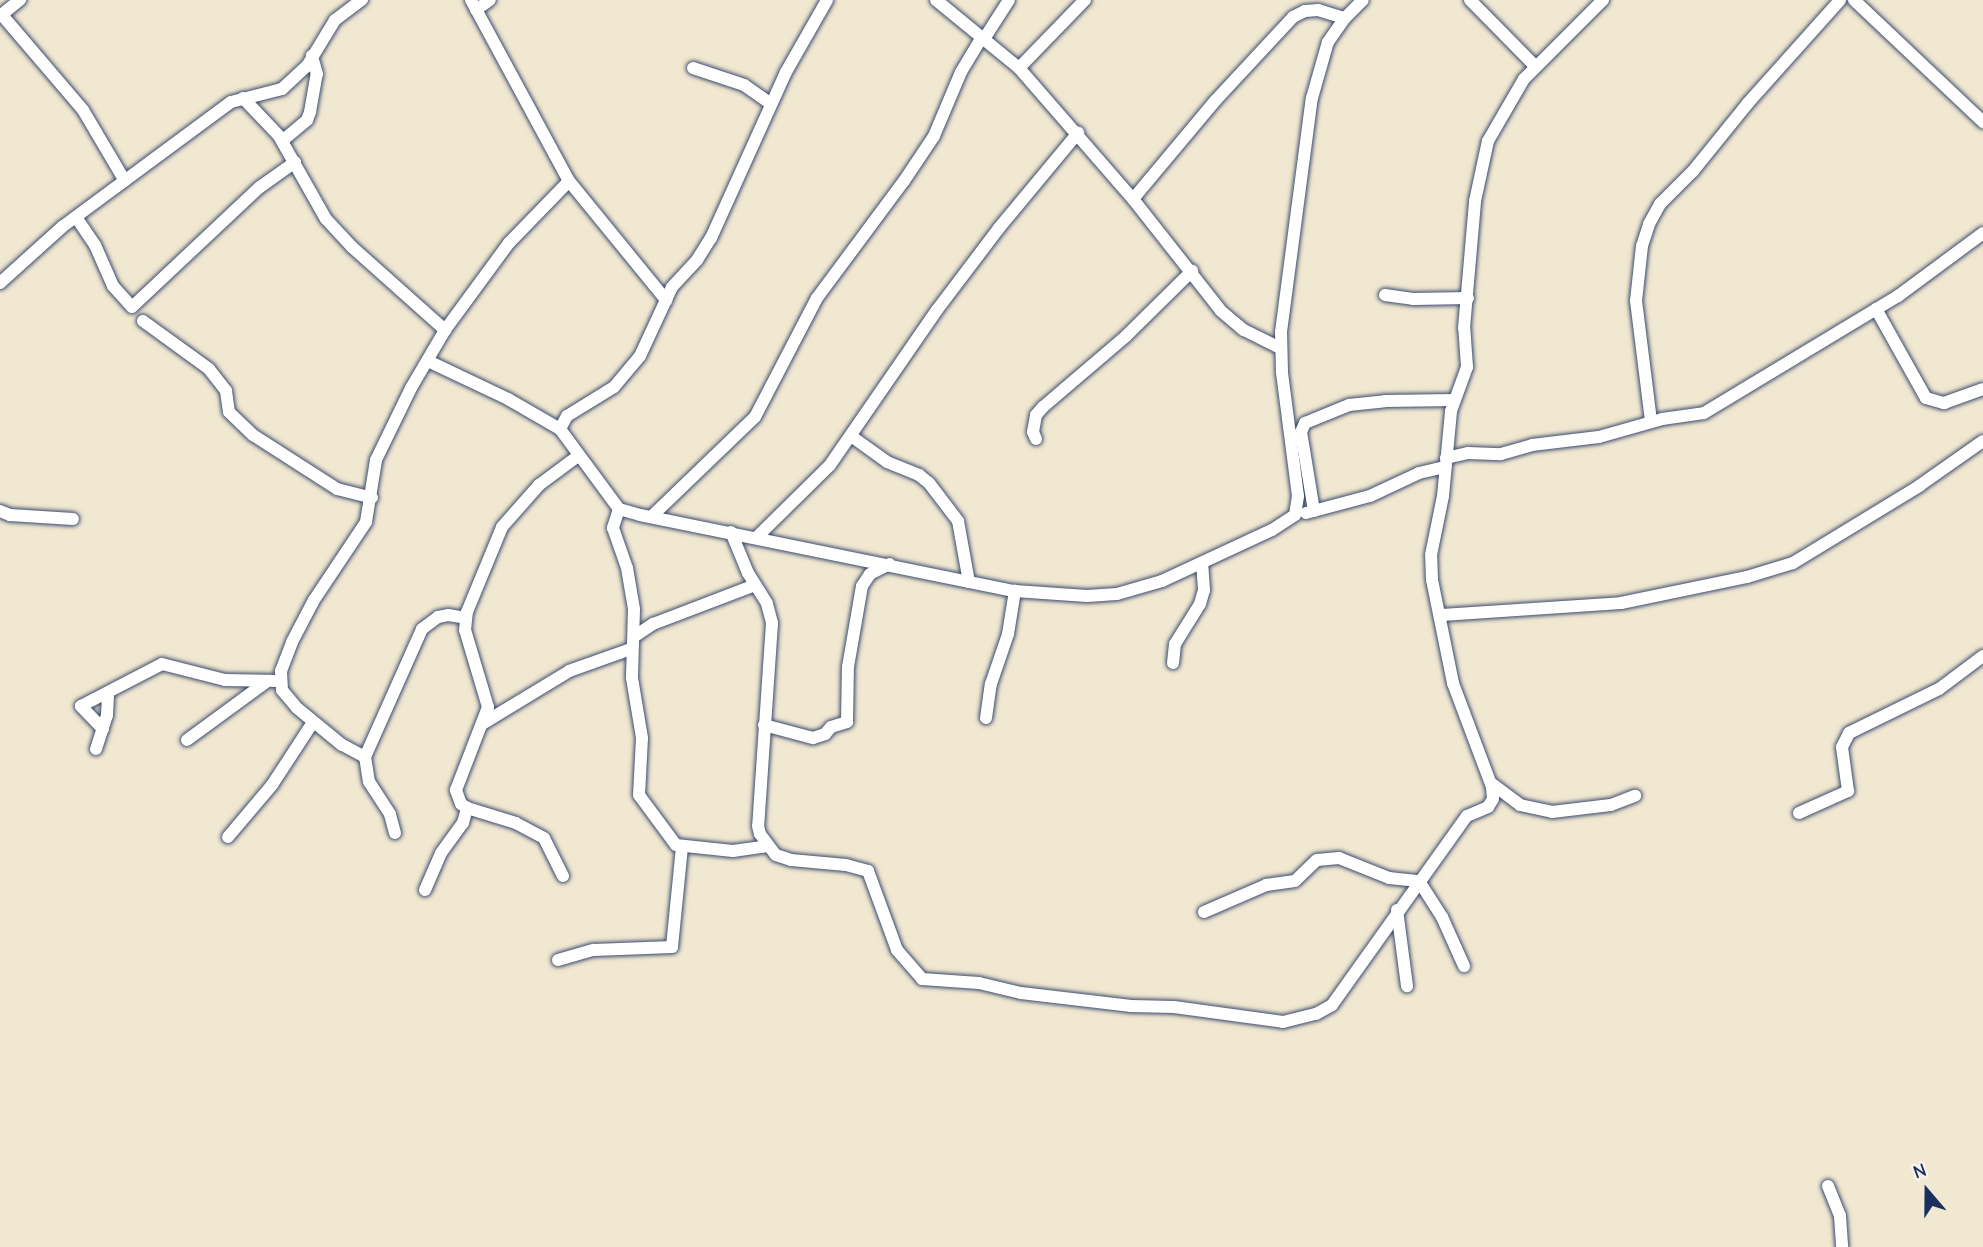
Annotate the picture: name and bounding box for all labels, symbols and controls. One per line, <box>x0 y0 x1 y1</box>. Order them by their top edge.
north arrow <box>1892 1156 1962 1226</box>
text: N <box>1910 1159 1929 1184</box>

